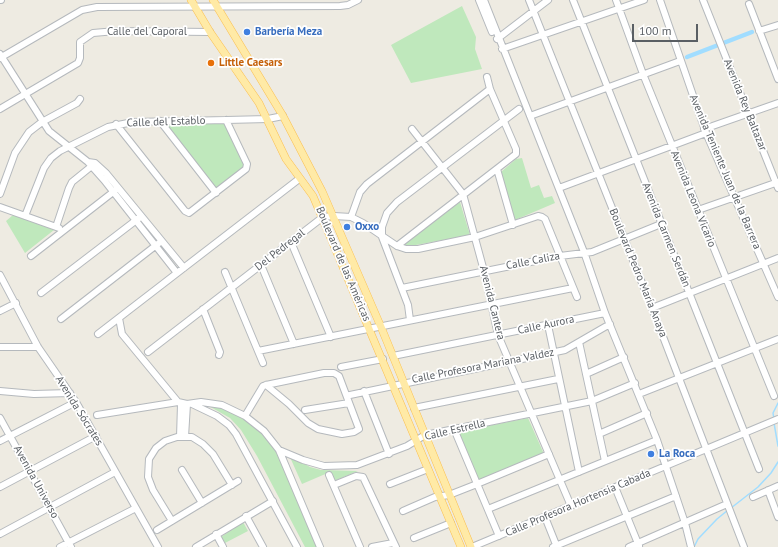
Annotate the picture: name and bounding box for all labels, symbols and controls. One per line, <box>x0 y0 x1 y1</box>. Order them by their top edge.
scale bar <box>634 16 700 42</box>
text: 100 m <box>639 23 672 38</box>
street label: Calle del Caporal <box>107 25 187 39</box>
place label: Barbería Meza <box>255 25 322 39</box>
marker: Barbería Meza <box>242 27 252 37</box>
place label: Little Caesars <box>219 56 282 70</box>
street label: Avenida Rey Baltazar <box>721 57 769 153</box>
marker: Little Caesars <box>206 58 216 68</box>
street label: Avenida Teniente Juan de la Barrera <box>686 93 764 251</box>
street label: Calle del Establo <box>126 114 206 130</box>
street label: Avenida Leona Vicario <box>668 149 718 249</box>
street label: Avenida Carmen Serdán <box>639 181 693 289</box>
street label: Boulevard de las Américas <box>313 205 373 323</box>
street label: Boulevard Pedro María Anaya <box>606 207 670 339</box>
place label: Oxxo <box>355 220 379 234</box>
marker: Oxxo <box>342 222 352 232</box>
street label: Del Pedregal <box>252 226 308 274</box>
street label: Calle Caliza <box>505 249 561 273</box>
street label: Avenida Cantera <box>476 265 508 341</box>
street label: Calle Aurora <box>516 313 576 337</box>
street label: Calle Profesora Mariana Valdez <box>411 346 555 386</box>
street label: Avenida Sócrates <box>52 374 106 448</box>
street label: Calle Estrella <box>423 417 487 443</box>
street label: Avenida Universo <box>11 443 61 521</box>
place label: La Roca <box>659 447 695 461</box>
marker: La Roca <box>646 449 656 459</box>
street label: Calle Profesora Hortensia Cabada <box>503 466 653 540</box>

